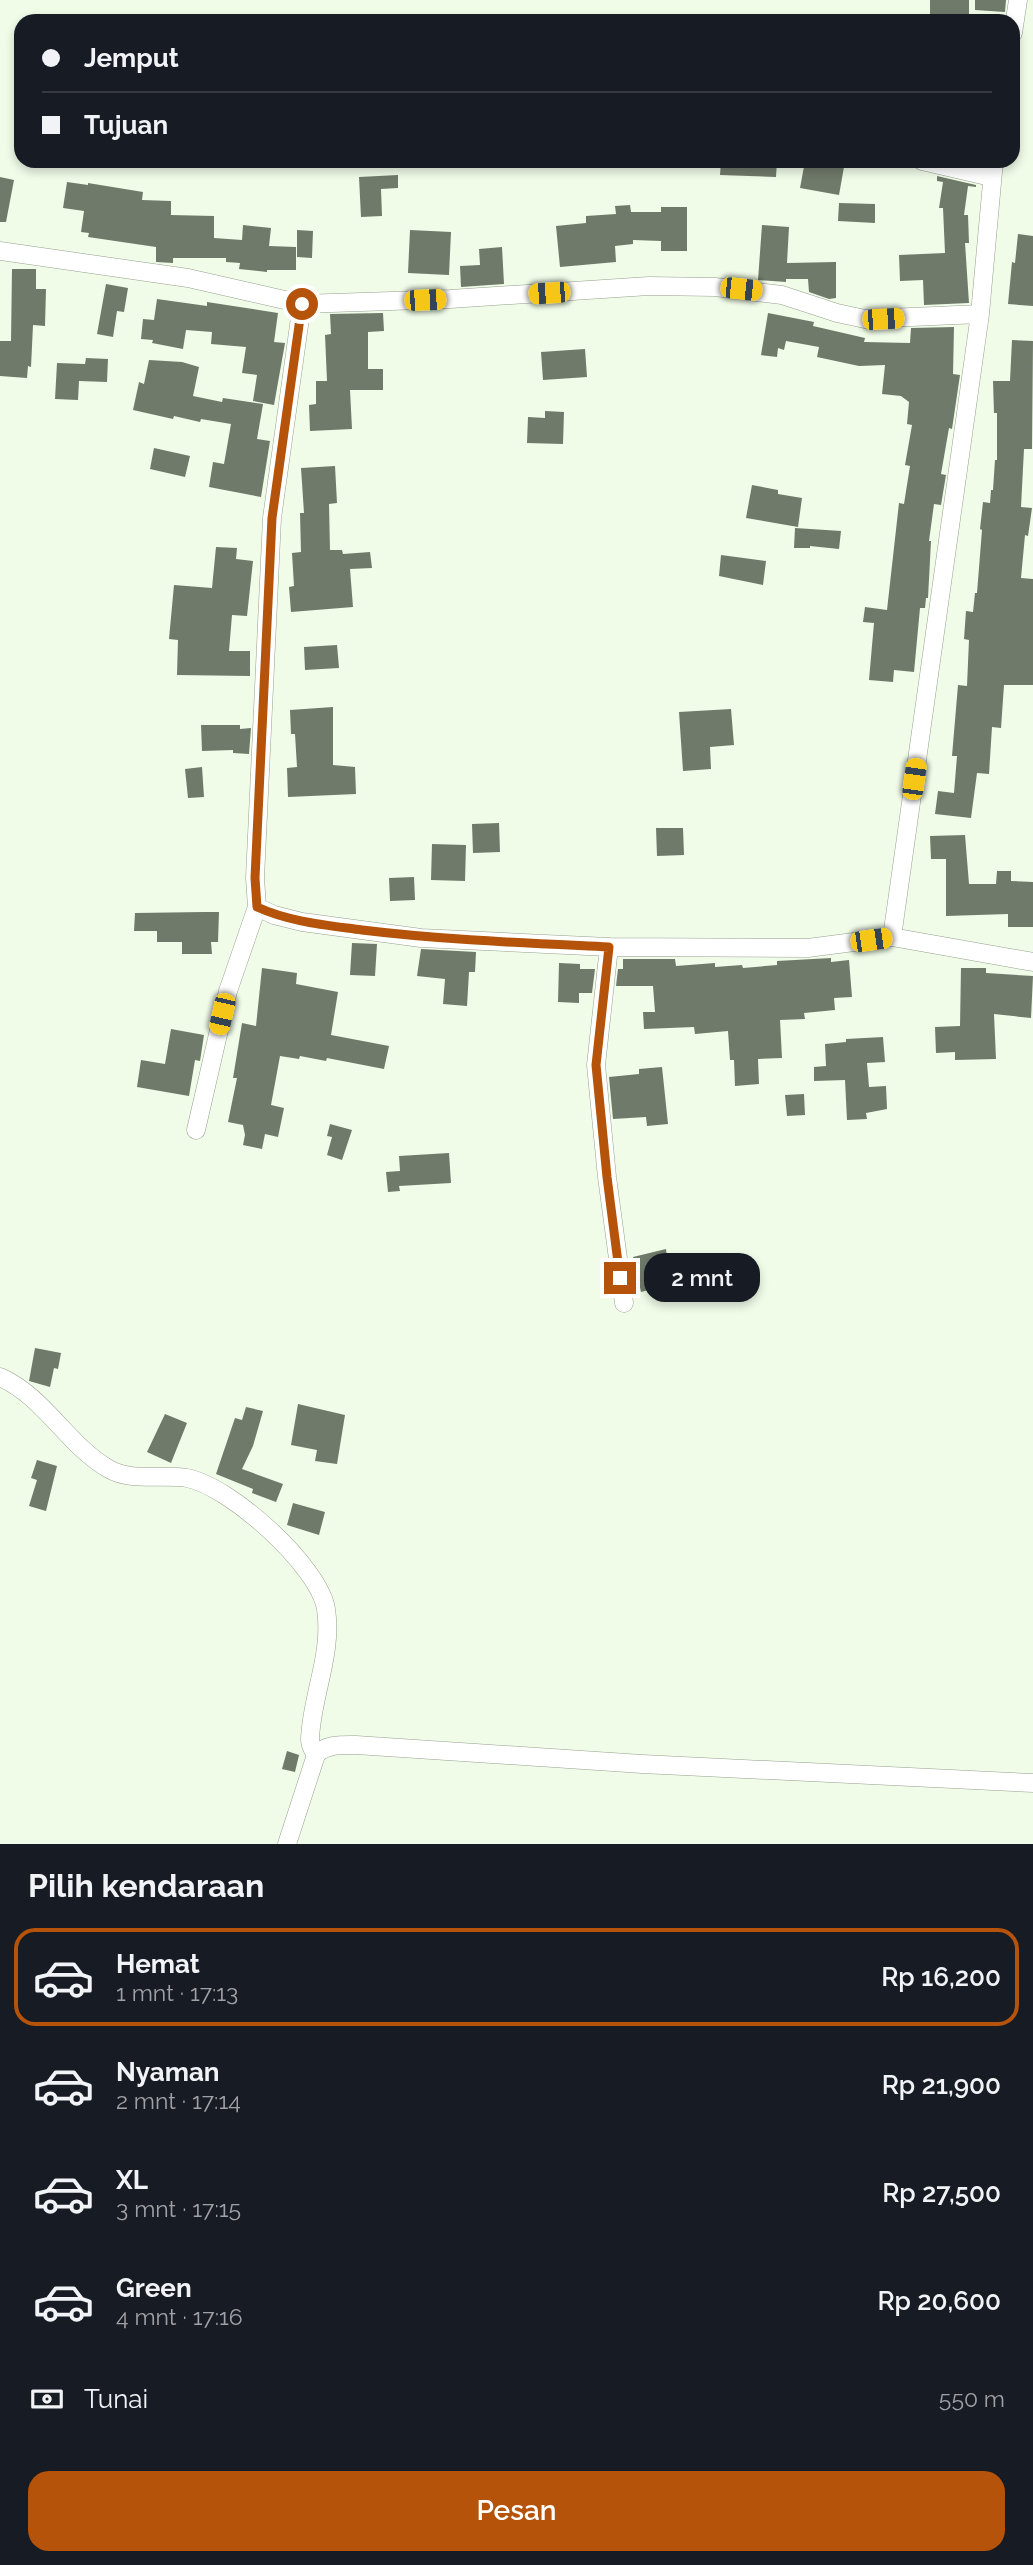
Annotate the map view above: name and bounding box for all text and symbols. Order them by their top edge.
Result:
text: Jemput [84,43,179,73]
text: Tujuan [84,110,168,140]
car [720,276,763,302]
car [528,281,571,305]
route start [286,288,318,320]
car [404,289,447,311]
car [862,307,905,331]
car [901,757,928,801]
car [849,927,894,953]
car [208,991,237,1037]
callout: 2 mnt [644,1254,760,1302]
route end [604,1262,636,1294]
text: 2 mnt [671,1264,733,1291]
text: Pilih kendaraan [28,1867,264,1904]
icon: car [32,1946,95,2009]
text: Hemat [116,1949,200,1979]
text: Rp 16,200 [881,1962,1001,1992]
text: 1 mnt · 17:13 [116,1979,238,2006]
icon: car [32,2054,95,2117]
text: Nyaman [116,2057,220,2087]
text: Rp 21,900 [882,2070,1001,2100]
text: 2 mnt · 17:14 [116,2087,241,2114]
icon: car [32,2162,95,2225]
text: XL [116,2165,148,2195]
text: Rp 27,500 [882,2178,1001,2208]
text: 3 mnt · 17:15 [116,2195,241,2222]
icon: car [32,2270,95,2333]
text: Green [116,2273,192,2303]
text: Rp 20,600 [877,2286,1001,2316]
text: 4 mnt · 17:16 [116,2303,243,2330]
icon: cash [28,2380,66,2418]
text: Tunai [84,2384,148,2414]
text: 550 m [939,2385,1005,2412]
button: Pesan [28,2471,1005,2551]

